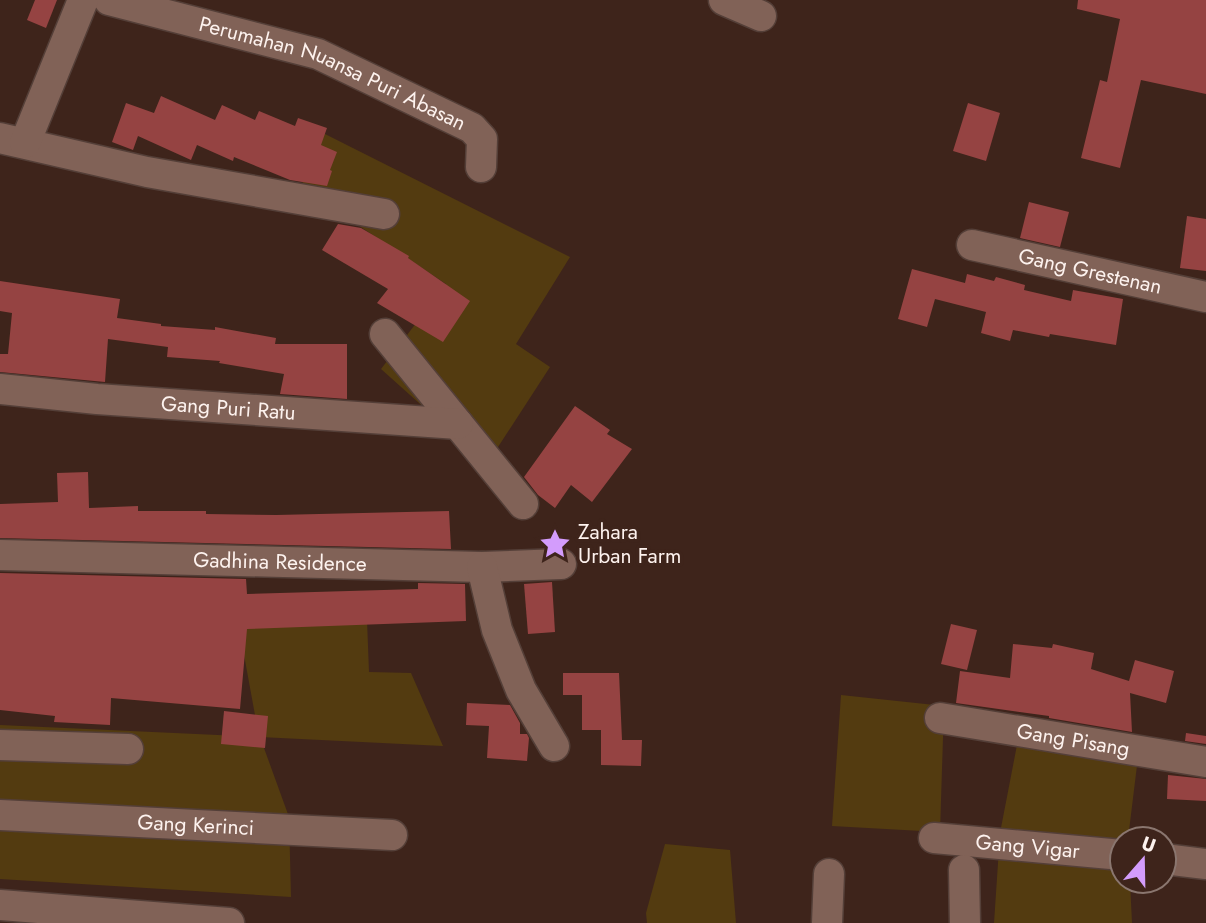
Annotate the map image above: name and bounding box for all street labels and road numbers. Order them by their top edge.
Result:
street label: Perumahan Nuansa Puri Abasan [196,9,471,138]
street label: Gang Grestenan [1015,241,1165,302]
street label: Gang Puri Ratu [160,388,296,428]
street label: Gadhina Residence [193,545,367,579]
street label: Gang Pisang [1014,716,1132,764]
street label: Gang Kerinci [137,807,255,843]
street label: Gang Vigar [974,827,1082,866]

